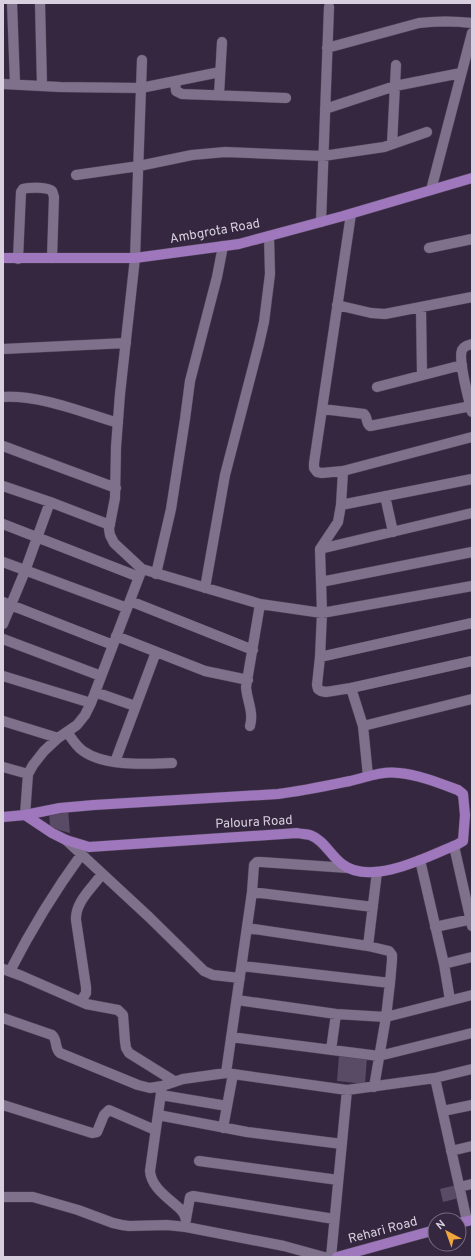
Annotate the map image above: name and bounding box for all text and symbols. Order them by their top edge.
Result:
street label: Ambgrota Road [169,216,261,248]
street label: Paloura Road [215,813,293,833]
north arrow [427,1212,467,1252]
street label: Rehari Road [347,1214,419,1248]
text: N [434,1217,449,1233]

